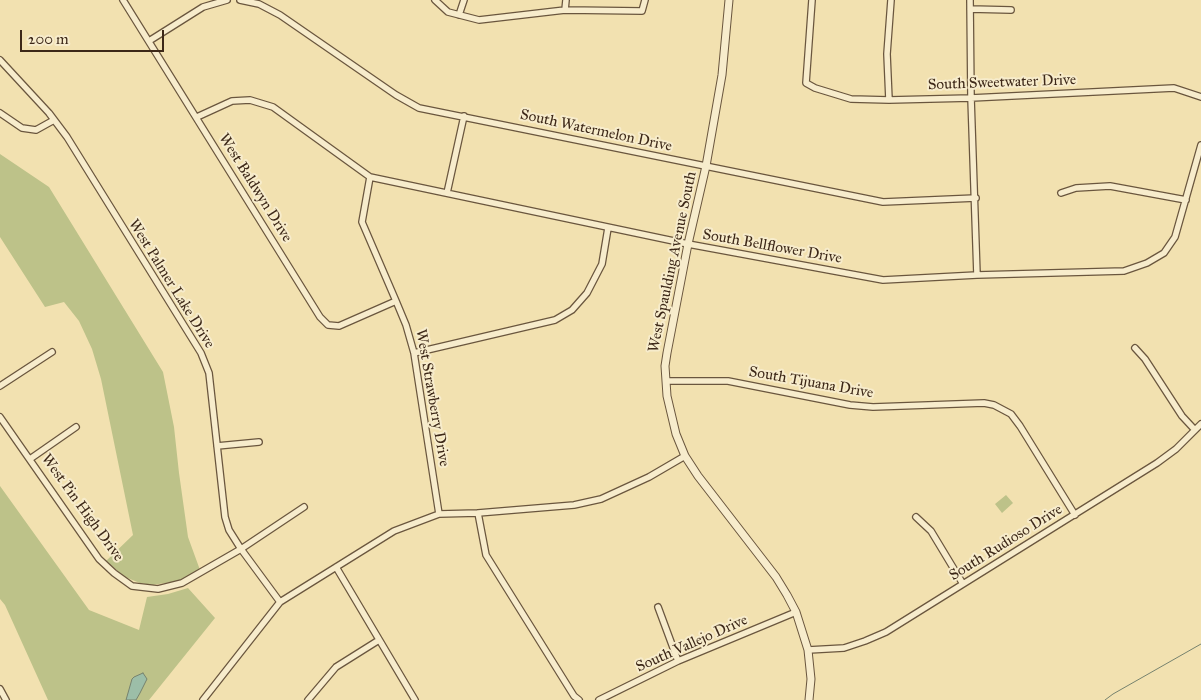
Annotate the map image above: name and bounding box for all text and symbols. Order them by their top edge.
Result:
scale bar [22,20,166,52]
text: 200 m [28,30,69,48]
street label: South Sweetwater Drive [928,71,1076,95]
street label: South Watermelon Drive [518,106,674,156]
street label: West Baldwyn Drive [214,130,296,246]
street label: West Spaulding Avenue South [645,170,701,354]
street label: West Palmer Lake Drive [124,216,218,352]
street label: South Bellflower Drive [701,226,843,268]
street label: West Strawberry Drive [411,328,453,468]
street label: South Tijuana Drive [747,363,875,403]
street label: West Pin High Drive [37,451,127,565]
street label: South Rudioso Drive [946,501,1066,585]
street label: South Vallejo Drive [633,611,751,677]

